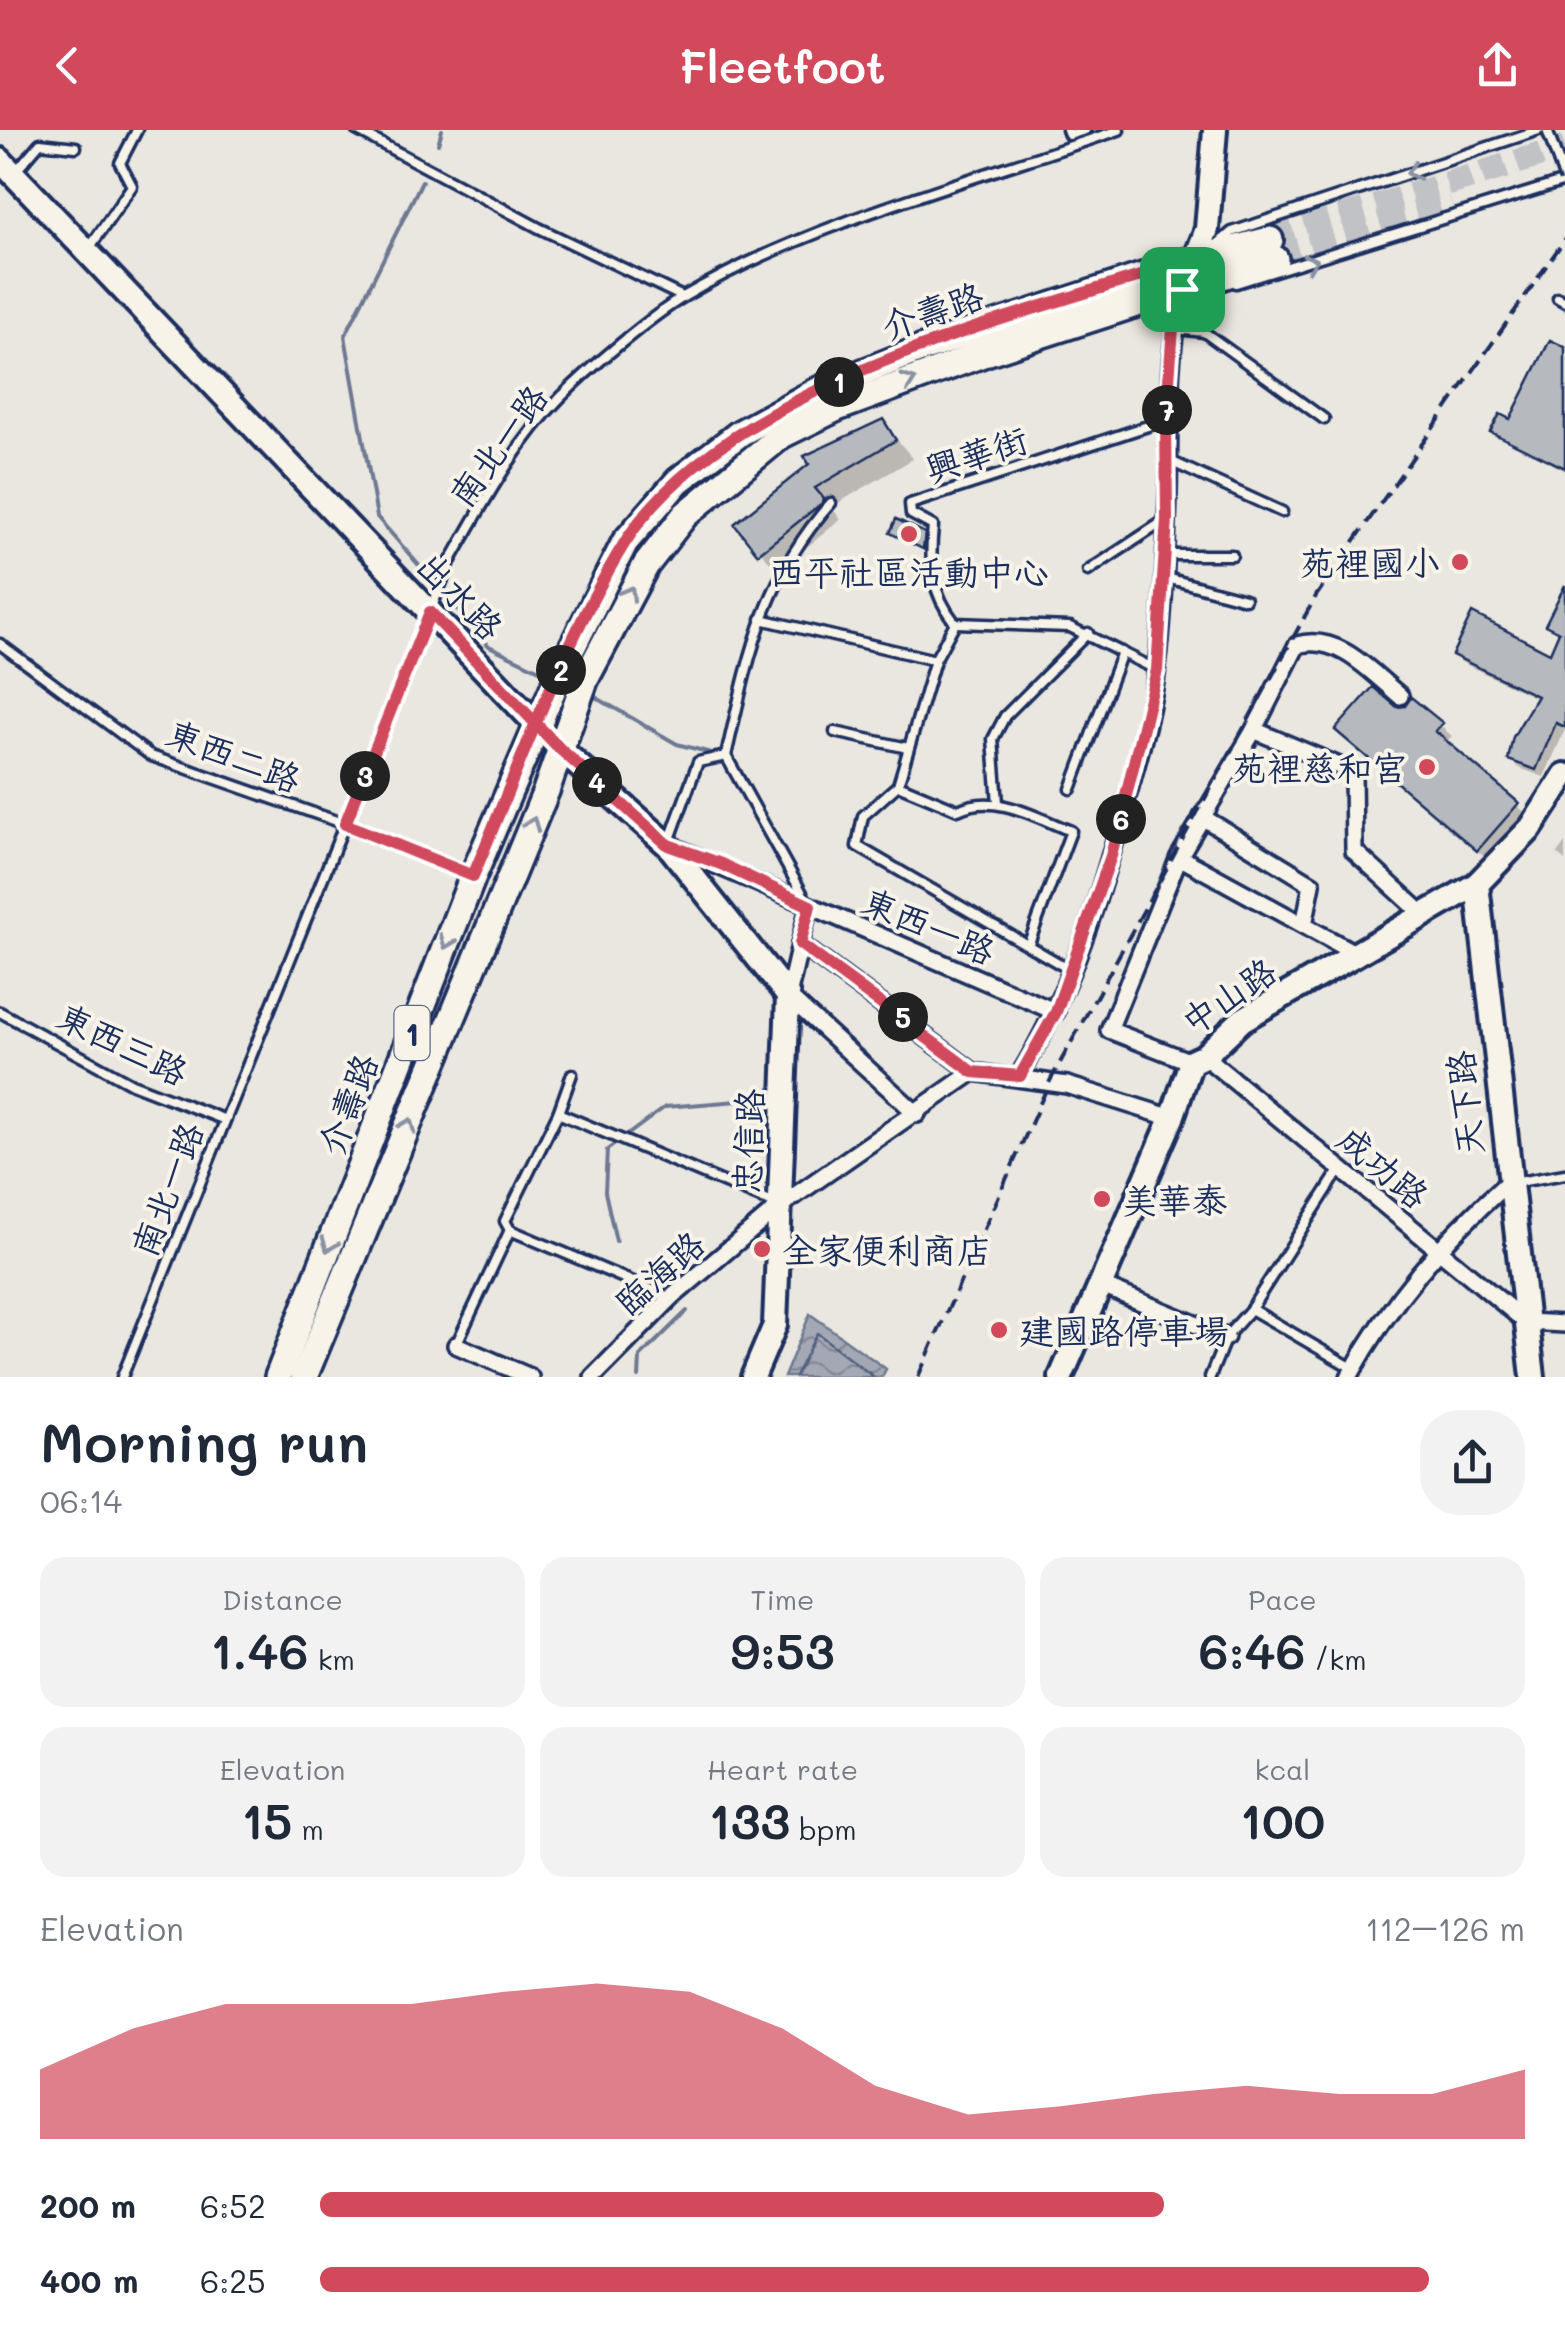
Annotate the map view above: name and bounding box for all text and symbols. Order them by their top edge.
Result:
text: Fleetfoot [679,36,886,94]
icon: back [40,38,95,93]
icon: share [1470,38,1525,93]
one-way arrow [1406,160,1423,180]
pin [1140,247,1225,332]
one-way arrow [1301,253,1318,274]
icon: arrive [1155,262,1210,317]
street label: 介壽路 [875,271,989,349]
pin: 1 [814,357,864,407]
text: 1 [833,364,845,400]
one-way arrow [899,373,916,393]
street label: 南北一路 [437,375,557,515]
pin: 7 [1142,385,1192,435]
text: 7 [1159,392,1175,428]
street label: 興華街 [919,415,1033,491]
marker: 西平社區活動中心 [898,523,920,545]
place label: 苑裡國小 [1300,539,1440,585]
street label: 出水路 [408,541,514,649]
place label: 西平社區活動中心 [769,548,1049,594]
marker: 苑裡國小 [1449,551,1471,573]
one-way arrow [617,586,637,604]
pin: 2 [536,645,586,695]
text: 2 [553,652,569,688]
street label: 東西二路 [160,708,308,802]
place label: 苑裡慈和宮 [1232,744,1407,790]
pin: 3 [340,751,390,801]
marker: 苑裡慈和宮 [1416,756,1438,778]
pin: 4 [572,757,622,807]
text: 3 [357,758,373,794]
text: 4 [588,764,606,800]
pin: 6 [1096,794,1146,844]
text: 6 [1113,801,1129,837]
one-way arrow [520,817,540,834]
street label: 東西一路 [856,876,1002,974]
one-way arrow [438,933,458,950]
street label: 中山路 [1172,947,1284,1043]
street label: 東西三路 [50,992,196,1094]
pin: 5 [878,992,928,1042]
text: 5 [895,999,911,1035]
road number: 1 [394,1006,430,1060]
street label: 介壽路 [307,1047,387,1161]
street label: 天下路 [1436,1048,1492,1158]
street label: 忠信路 [722,1088,772,1194]
street label: 南北一路 [119,1115,213,1263]
street label: 成功路 [1329,1115,1439,1217]
one-way arrow [397,1117,417,1135]
place label: 美華泰 [1122,1176,1227,1222]
marker: 美華泰 [1091,1188,1113,1210]
street label: 臨海路 [605,1220,713,1324]
place label: 全家便利商店 [782,1226,992,1272]
one-way arrow [321,1236,341,1253]
marker: 全家便利商店 [751,1238,773,1260]
place label: 建國路停車場 [1019,1307,1229,1353]
marker: 建國路停車場 [988,1319,1010,1341]
text: Morning run [40,1405,368,1477]
button: share [1420,1410,1525,1515]
text: 06:14 [40,1479,122,1521]
text: Distance [222,1581,343,1617]
text: Time [751,1581,814,1617]
text: Pace [1248,1581,1317,1617]
text: 1.46 [210,1617,309,1683]
text: 9:53 [730,1617,835,1683]
text: 6:46 [1198,1617,1306,1683]
text: km [309,1641,355,1677]
text: /km [1306,1641,1367,1677]
text: Elevation [220,1751,345,1787]
text: Heart rate [707,1751,858,1787]
text: kcal [1255,1751,1310,1787]
text: 15 [241,1787,293,1853]
text: 133 [708,1787,790,1853]
text: 100 [1240,1787,1325,1853]
text: m [293,1811,324,1847]
text: bpm [790,1811,857,1847]
text: Elevation [40,1907,184,1949]
text: 112–126 m [1365,1907,1525,1949]
text: 200 m [40,2184,136,2226]
text: 6:52 [200,2184,266,2226]
text: 400 m [40,2259,138,2301]
text: 6:25 [200,2259,266,2301]

